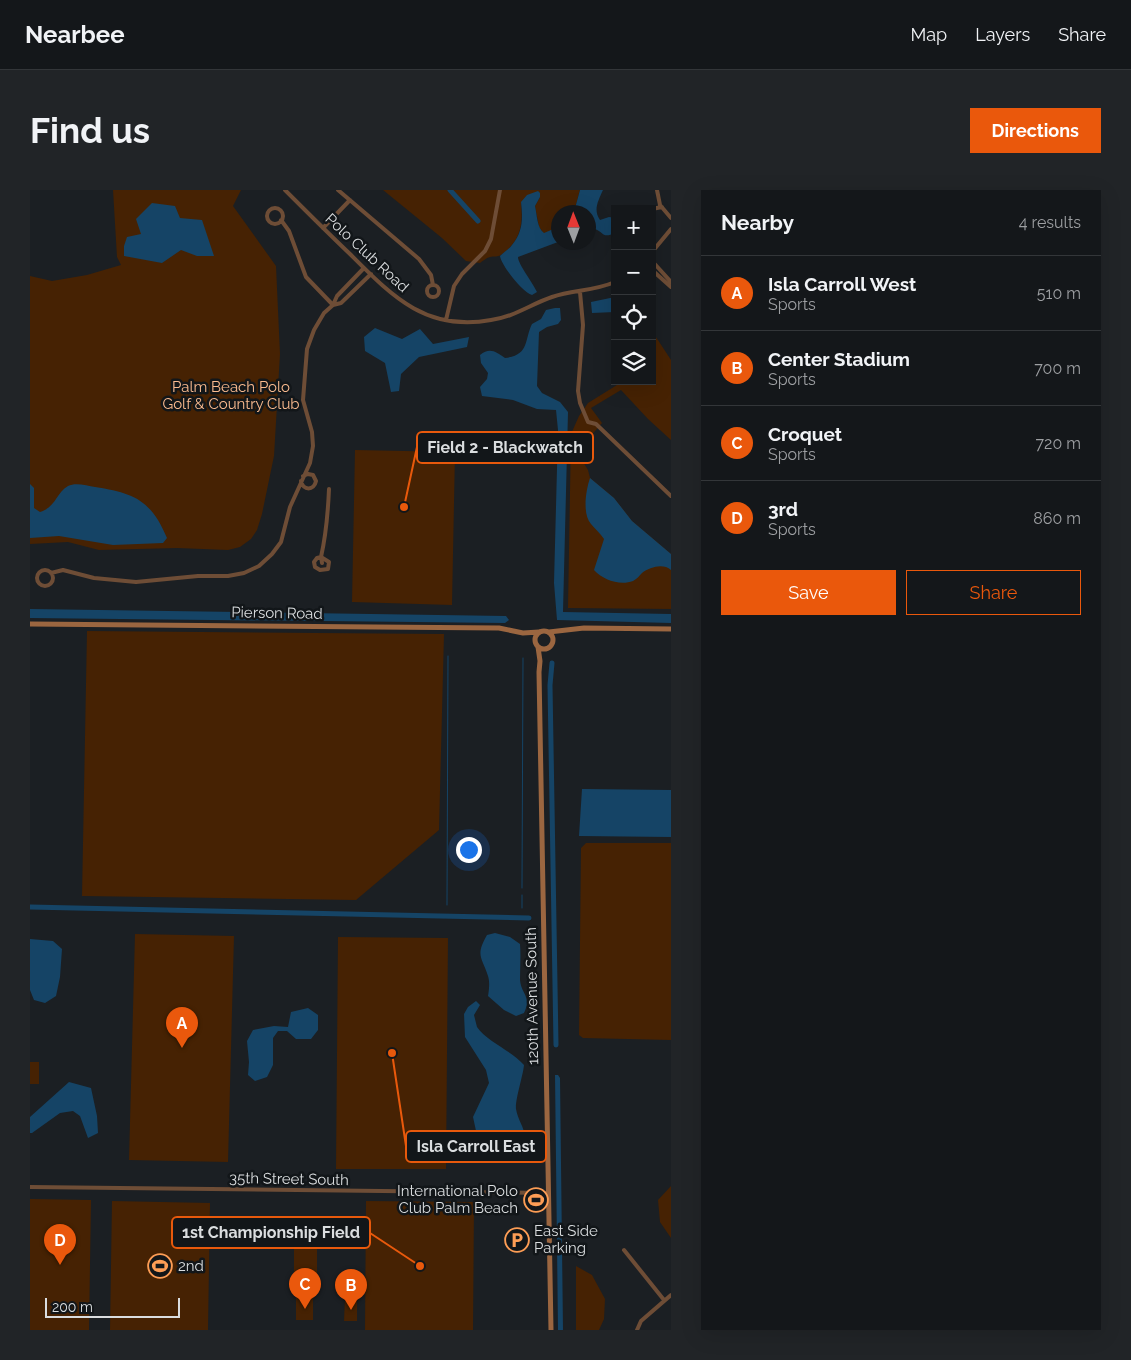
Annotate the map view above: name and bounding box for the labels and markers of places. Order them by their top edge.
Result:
callout: Field 2 - Blackwatch [417,432,593,463]
pin: A [166,1007,198,1048]
callout: Isla Carroll East [406,1131,546,1162]
place label: International Polo Club Palm Beach [397,1182,518,1217]
sports icon: International Polo Club Palm Beach [523,1187,549,1213]
callout: 1st Championship Field [172,1217,370,1248]
place label: East Side Parking [534,1222,598,1257]
pin: D [44,1224,76,1265]
parking icon: East Side Parking [504,1227,530,1253]
sports icon: 2nd [147,1253,173,1279]
place label: 2nd [178,1257,204,1275]
pin: C [289,1268,321,1309]
pin: B [335,1269,367,1310]

